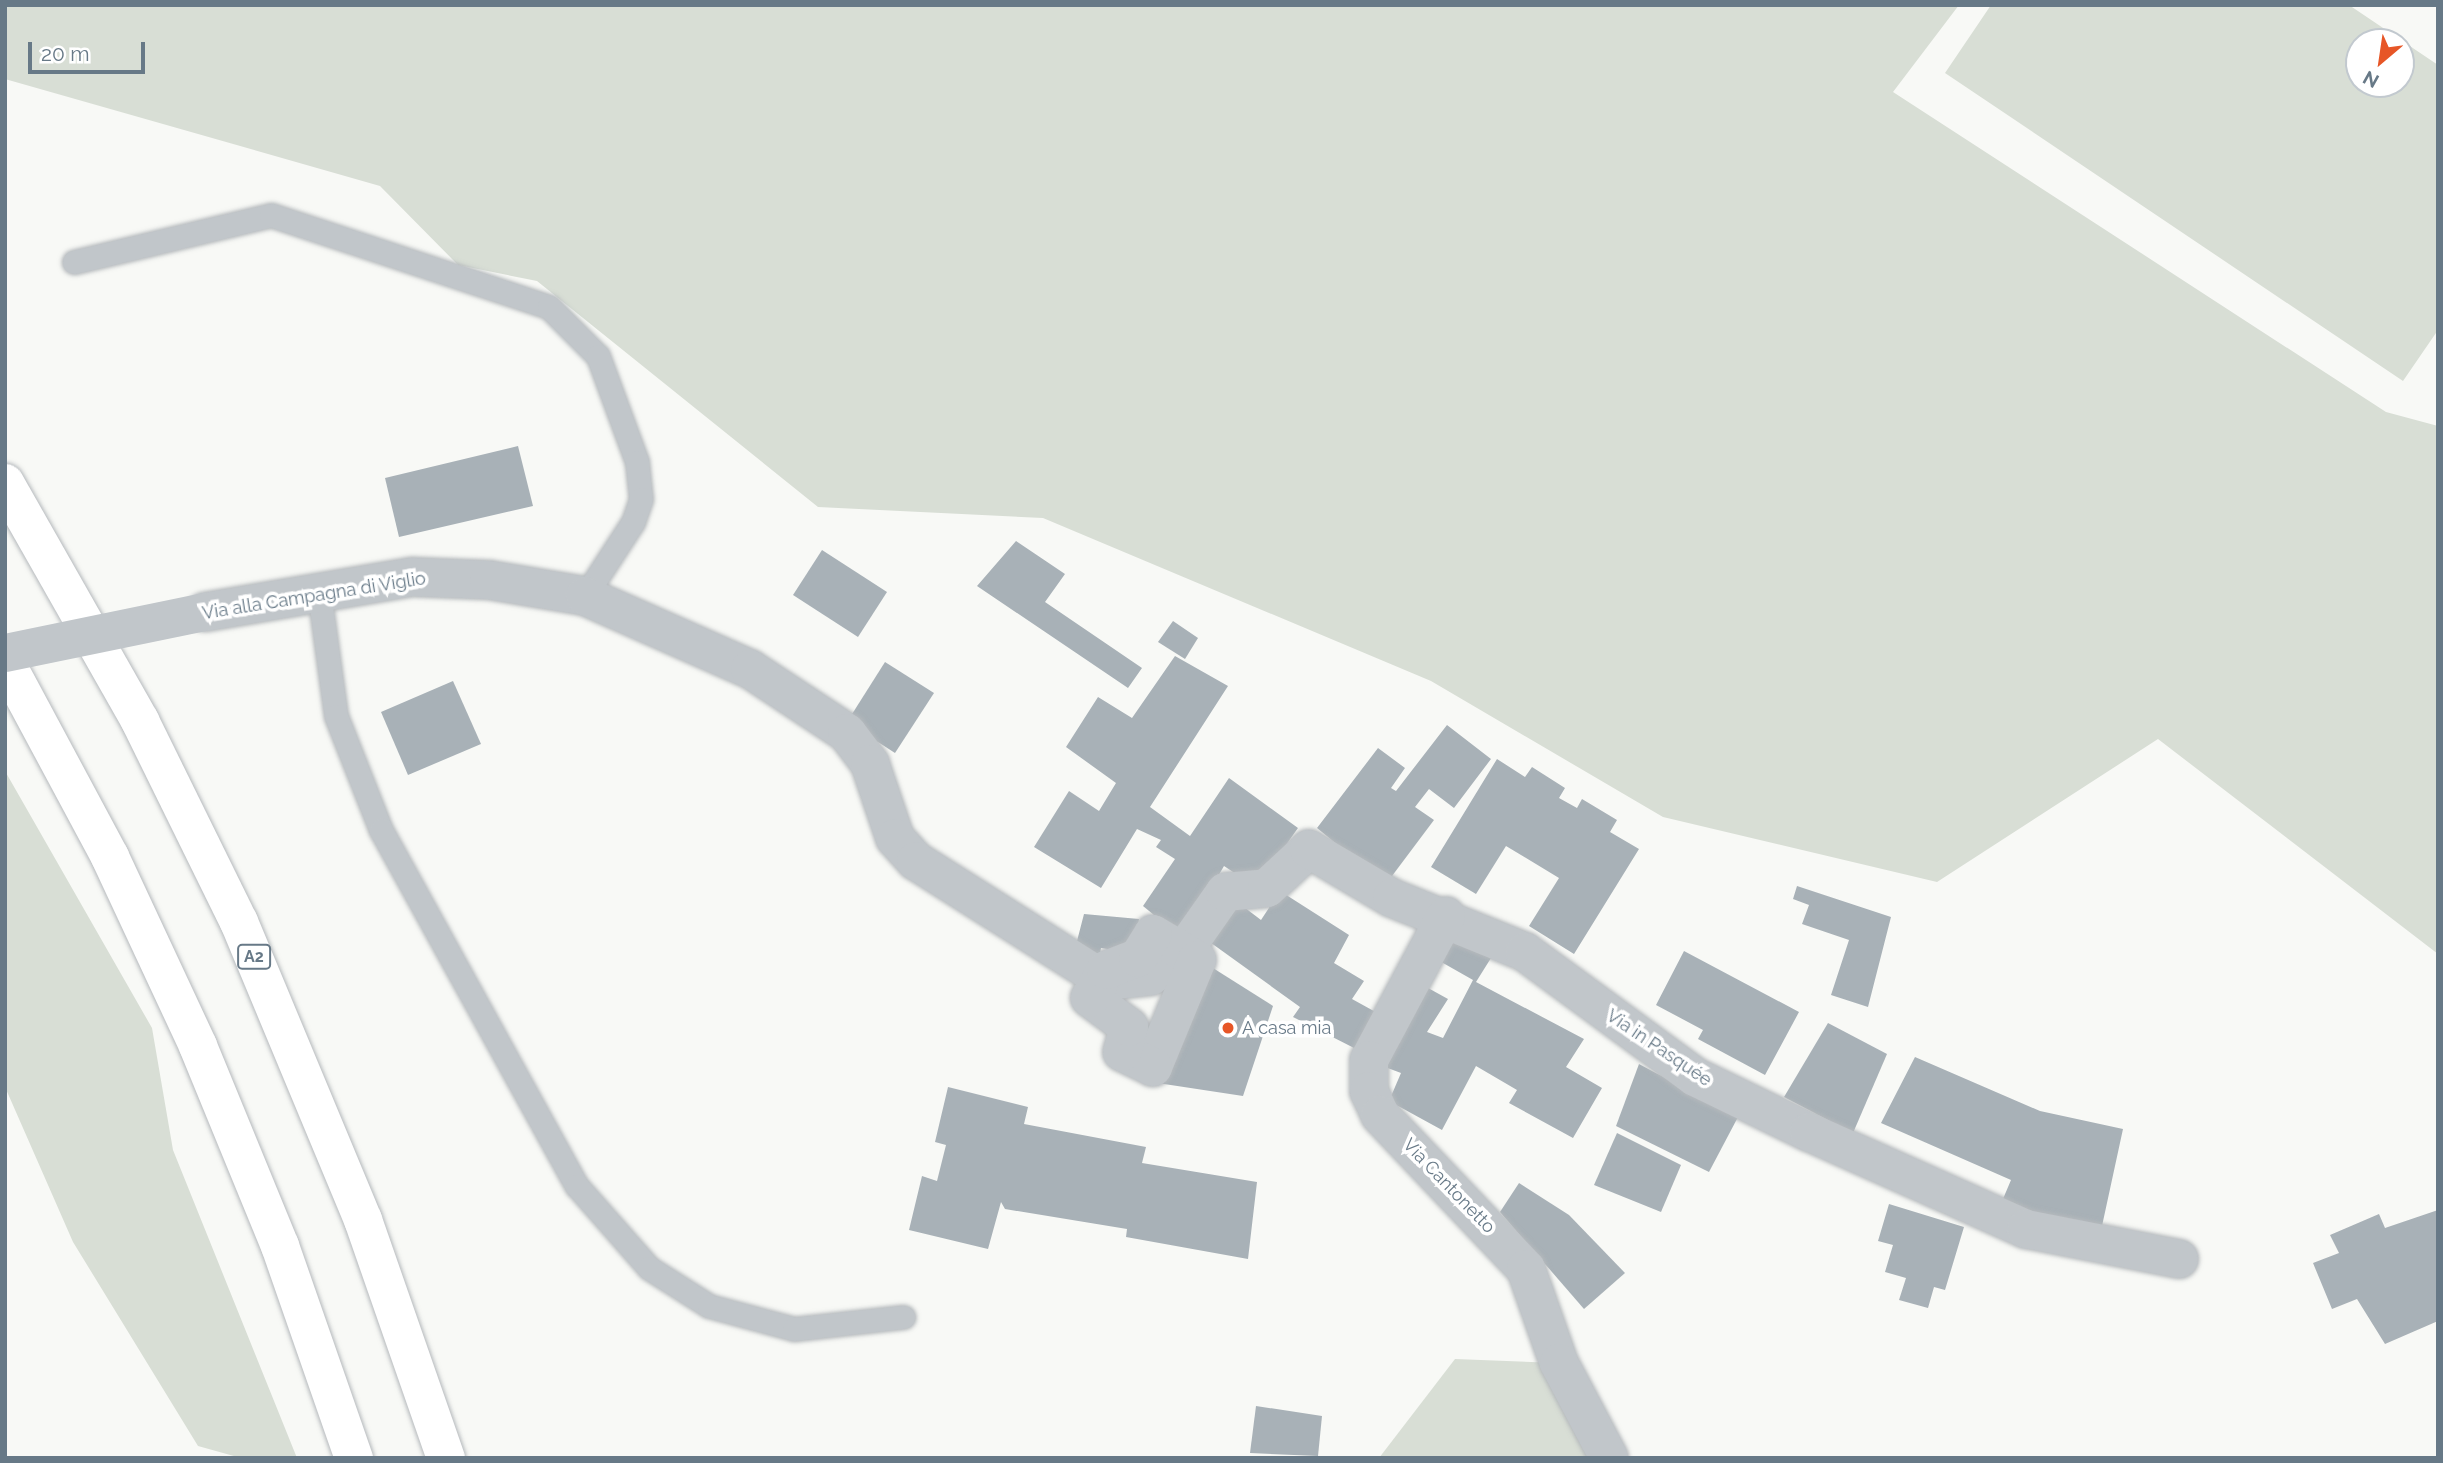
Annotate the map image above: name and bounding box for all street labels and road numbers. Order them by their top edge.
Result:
street label: Via alla Campagna di Viglio [200,568,428,624]
road number: A2 [236,945,272,970]
street label: Via in Pasquée [1602,1005,1716,1091]
street label: Via Cantonetto [1398,1134,1500,1238]

